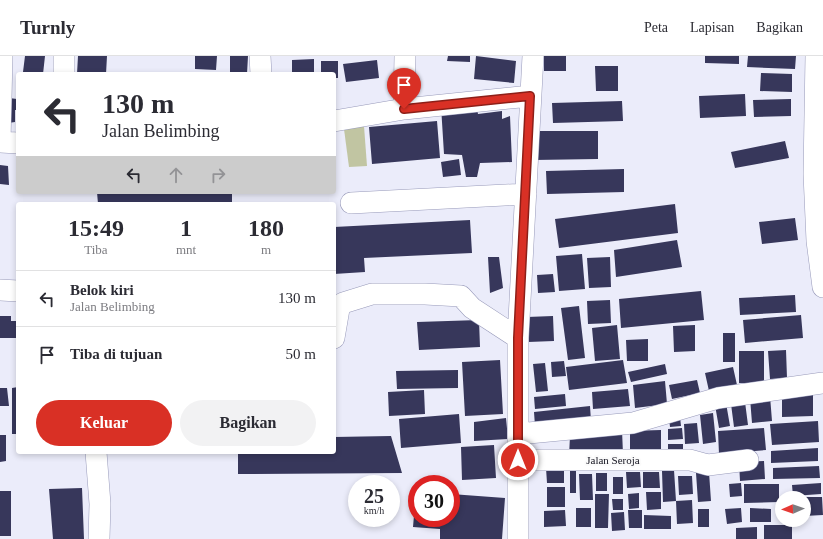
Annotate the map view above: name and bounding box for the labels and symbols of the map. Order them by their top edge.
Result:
pin [387,68,421,109]
position arrow [497,439,539,481]
street label: Jalan Seroja [586,454,640,466]
speed limit sign: 30 [408,475,460,527]
north arrow [775,491,811,527]

